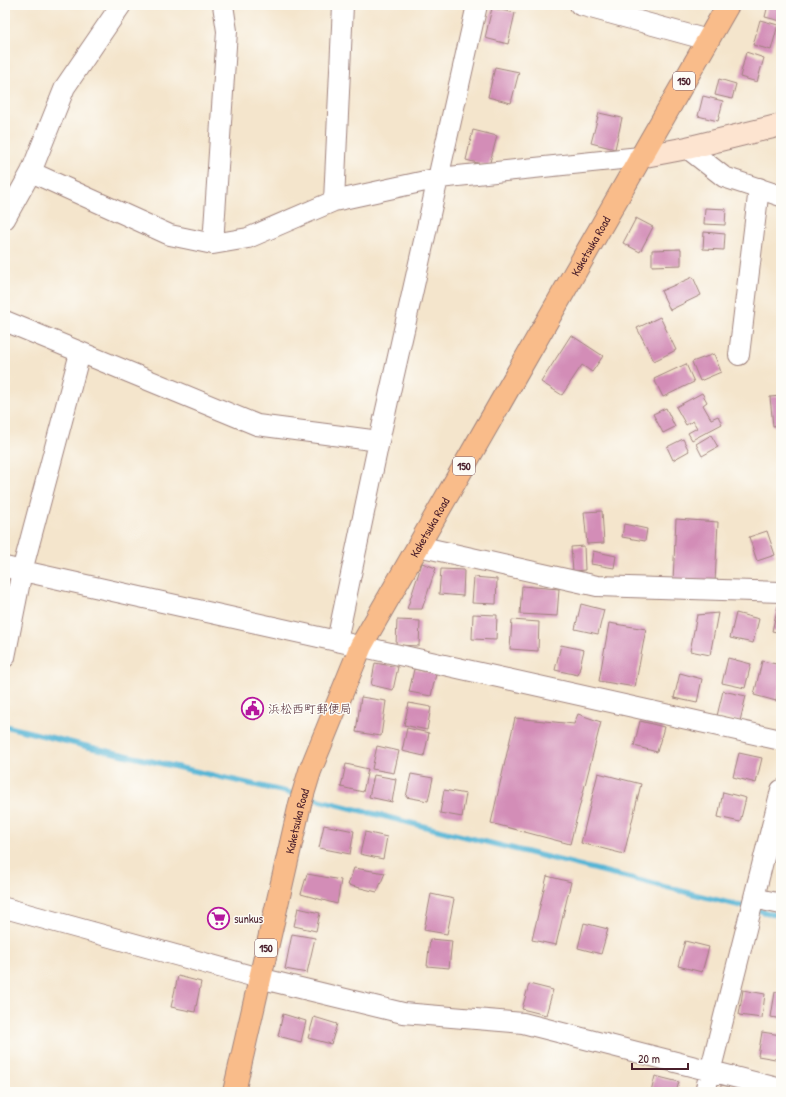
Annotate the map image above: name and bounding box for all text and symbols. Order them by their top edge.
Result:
road number: 150 [673,72,695,90]
street label: Kaketsuka Road [566,213,614,279]
road number: 150 [453,457,475,475]
street label: Kaketsuka Road [405,494,453,560]
public building icon: 浜松西町郵便局 [239,695,265,721]
place label: 浜松西町郵便局 [268,700,352,717]
street label: Kaketsuka Road [280,786,313,855]
supermarket icon: sunkus [205,905,231,931]
place label: sunkus [234,910,264,927]
road number: 150 [255,939,277,957]
scale bar [632,1045,688,1071]
text: 20 m [638,1050,660,1067]

